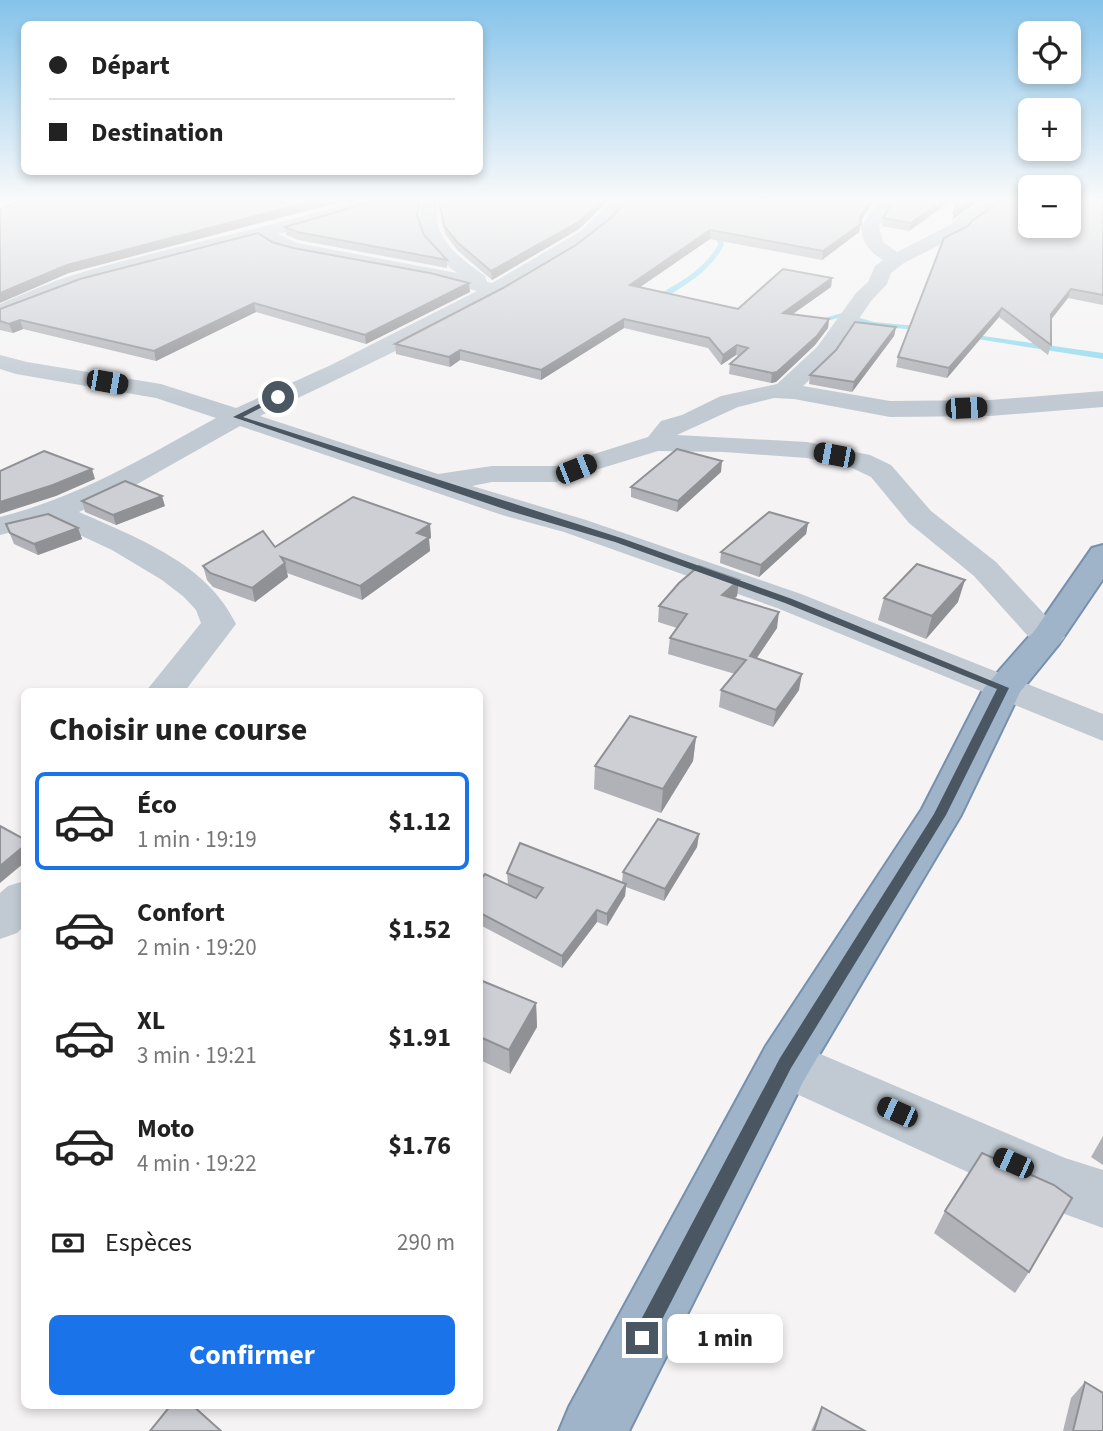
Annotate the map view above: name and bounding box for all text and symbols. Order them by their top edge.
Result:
map controls [1018,21,1081,238]
button: locate [1018,21,1081,84]
text: Départ [91,47,170,84]
button: + [1018,98,1081,161]
text: Destination [91,114,224,151]
button: − [1018,175,1081,238]
car [85,368,130,396]
route start [262,381,294,413]
car [945,397,988,419]
car [812,441,857,469]
car [553,451,600,487]
text: Choisir une course [49,707,307,753]
text: Éco [137,786,177,823]
icon: car [53,790,116,853]
text: $1.12 [388,803,451,840]
text: 1 min · 19:19 [137,823,257,856]
text: Confort [137,894,225,931]
icon: car [53,898,116,961]
text: $1.52 [388,911,451,948]
text: 2 min · 19:20 [137,931,257,964]
text: XL [137,1002,165,1039]
icon: car [53,1006,116,1069]
text: $1.91 [388,1019,451,1056]
text: 3 min · 19:21 [137,1039,257,1072]
car [874,1094,921,1130]
text: Moto [137,1110,194,1147]
icon: car [53,1114,116,1177]
text: $1.76 [388,1127,451,1164]
car [990,1145,1037,1181]
text: 4 min · 19:22 [137,1147,257,1180]
icon: cash [49,1224,87,1262]
text: Espèces [105,1224,192,1261]
text: 290 m [397,1226,455,1259]
callout: 1 min [666,1314,782,1362]
button: Confirmer [49,1315,455,1395]
route end [626,1322,658,1354]
text: 1 min [697,1322,753,1355]

